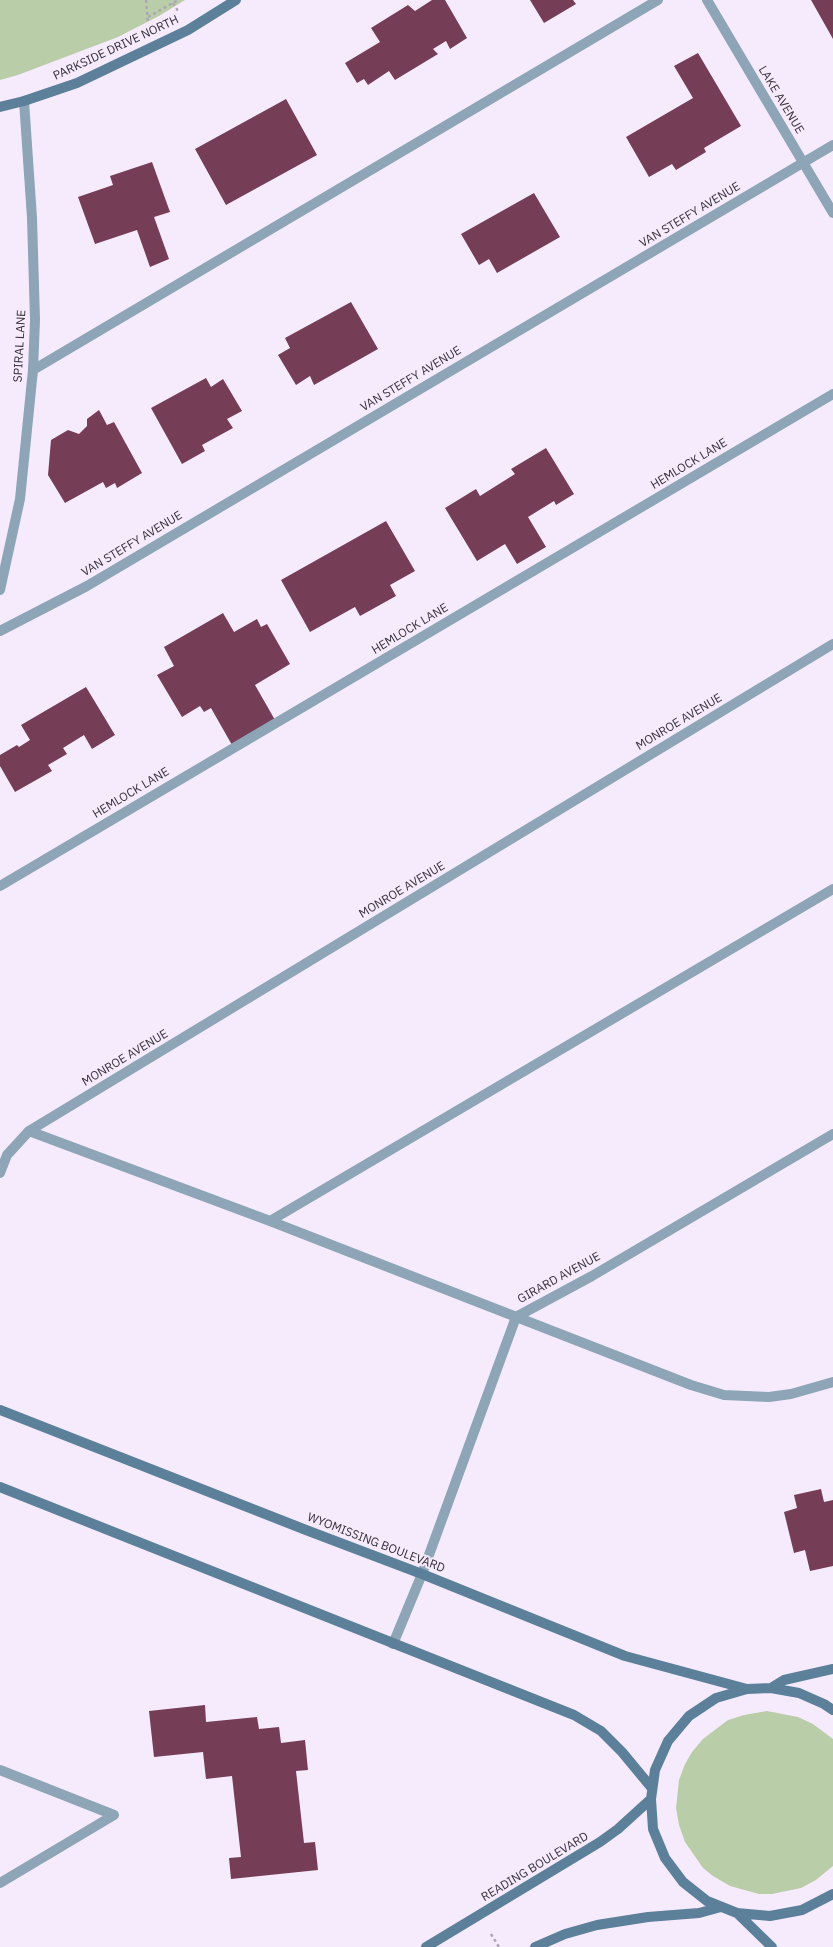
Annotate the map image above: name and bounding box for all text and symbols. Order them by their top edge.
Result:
street label: PARKSIDE DRIVE NORTH [51,13,181,83]
street label: LAKE AVENUE [755,64,807,136]
street label: VAN STEFFY AVENUE [637,179,743,251]
street label: SPIRAL LANE [11,309,29,383]
street label: VAN STEFFY AVENUE [358,343,464,415]
street label: HEMLOCK LANE [648,436,730,492]
street label: VAN STEFFY AVENUE [79,508,185,580]
street label: HEMLOCK LANE [369,601,451,657]
street label: MONROE AVENUE [633,691,725,753]
street label: HEMLOCK LANE [90,765,172,821]
street label: MONROE AVENUE [356,859,448,921]
street label: MONROE AVENUE [79,1027,171,1089]
street label: GIRARD AVENUE [515,1249,603,1307]
street label: WYOMISSING BOULEVARD [305,1510,447,1576]
street label: READING BOULEVARD [479,1829,591,1905]

